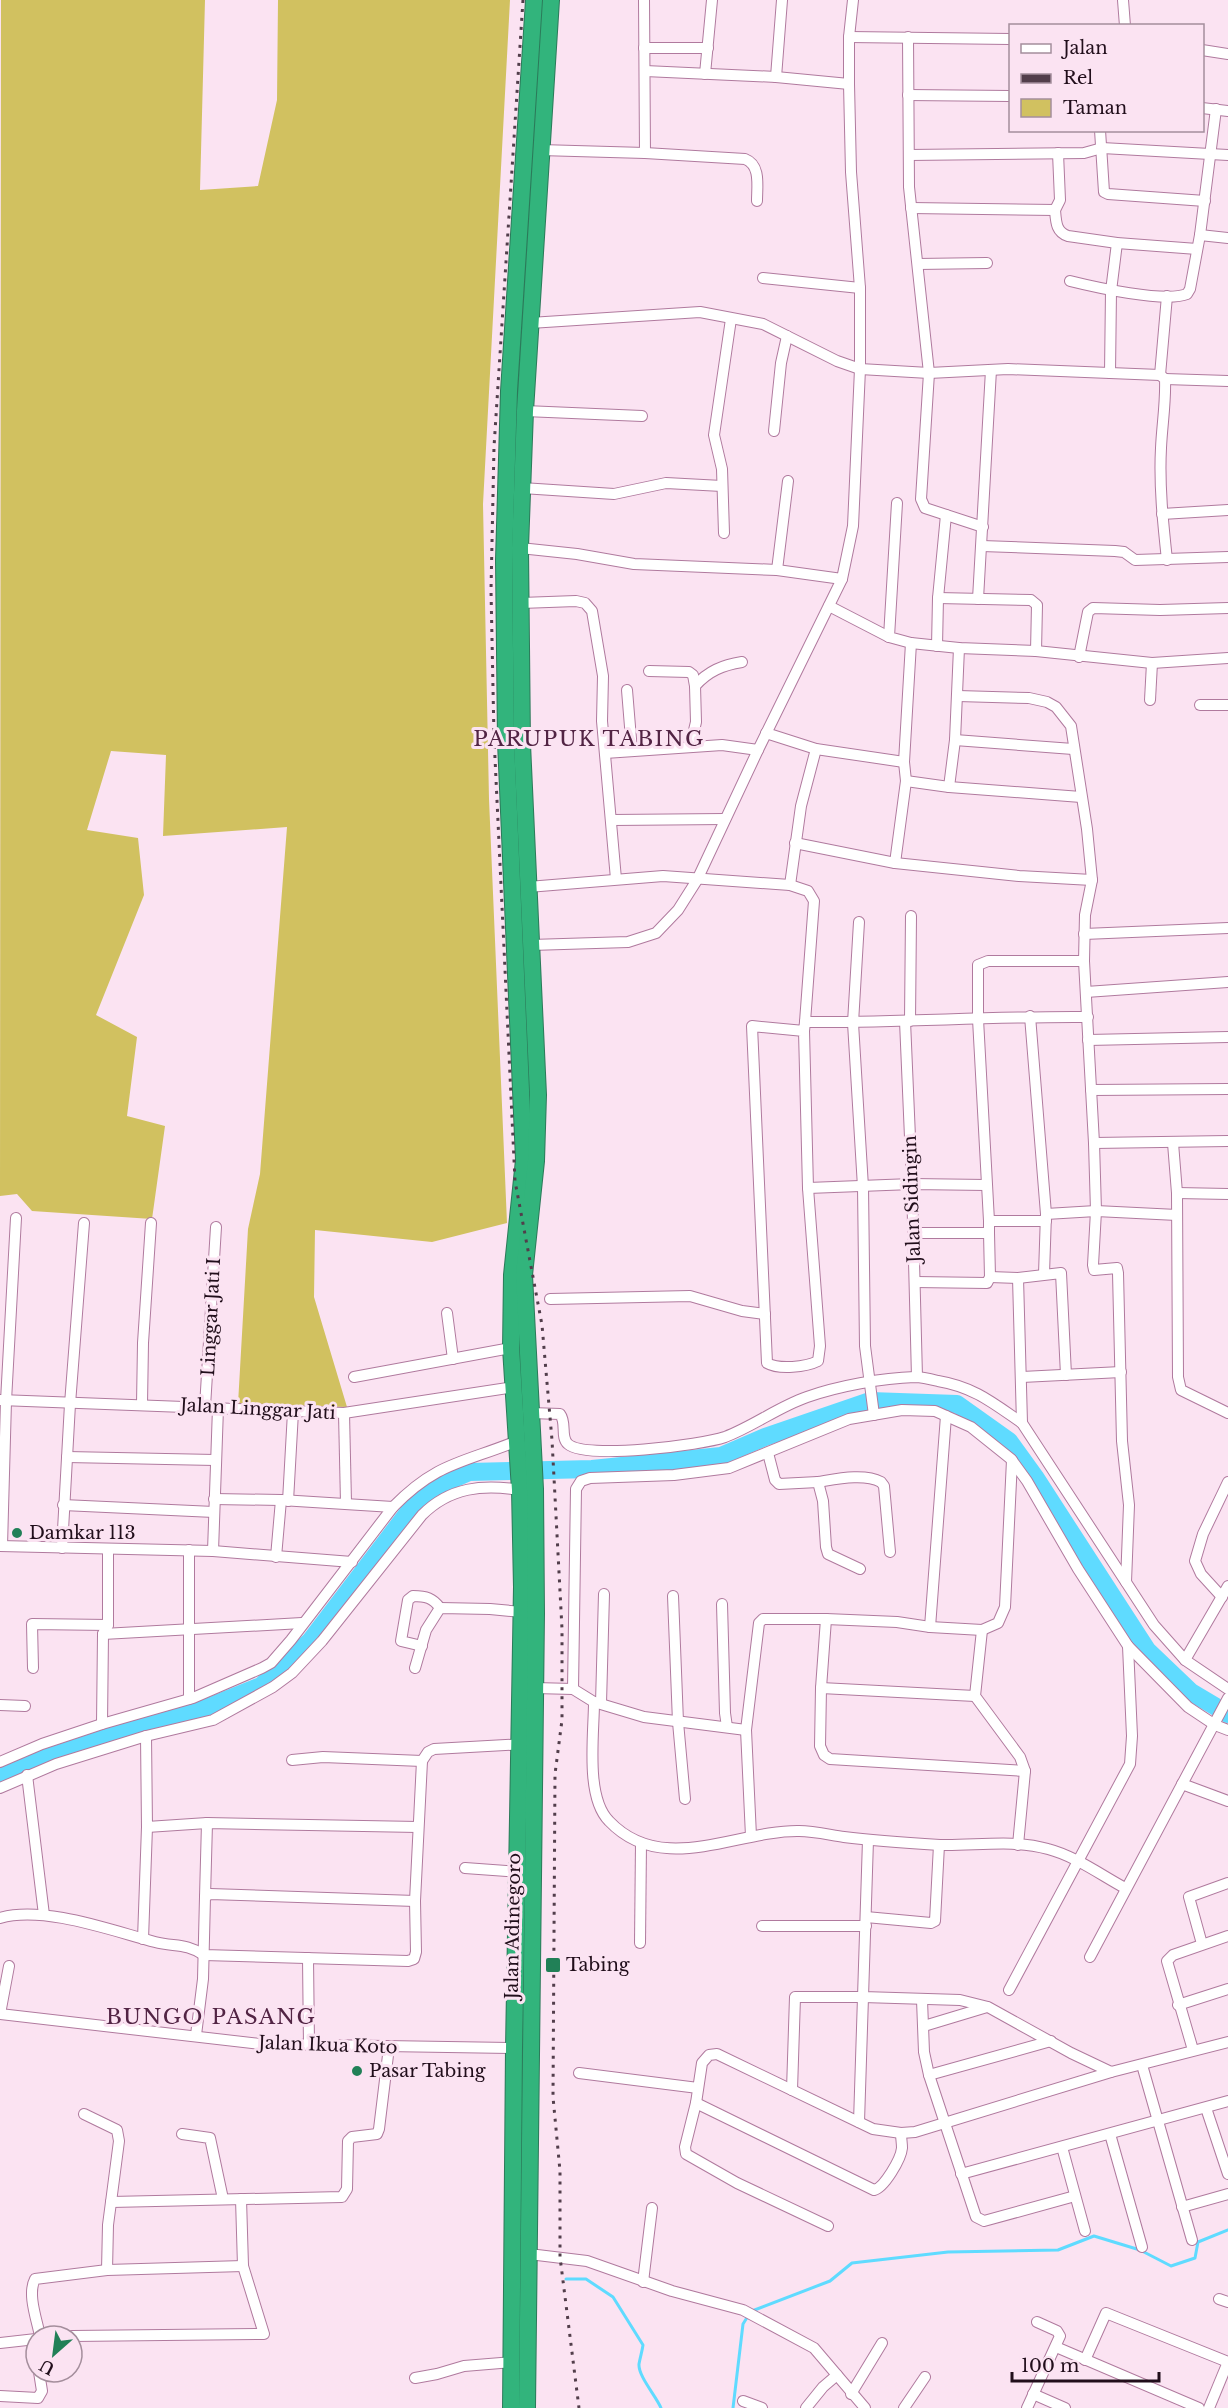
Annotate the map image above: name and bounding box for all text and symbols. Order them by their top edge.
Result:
legend [1009,24,1204,132]
text: Jalan [1061,37,1108,59]
text: Rel [1063,67,1093,89]
text: Taman [1063,97,1127,119]
district label: PARUPUK TABING [473,726,705,752]
street label: Jalan Sidingin [899,1135,925,1265]
street label: Linggar Jati I [197,1257,225,1377]
street label: Jalan Linggar Jati [178,1394,336,1424]
place label: Damkar 113 [29,1522,136,1544]
marker: Damkar 113 [10,1526,24,1540]
street label: Jalan Adinegoro [501,1853,525,2001]
place label: Tabing [566,1954,630,1976]
marker: Tabing [544,1956,562,1974]
district label: BUNGO PASANG [106,2004,316,2030]
street label: Jalan Ikua Koto [256,2032,398,2058]
place label: Pasar Tabing [369,2060,486,2082]
marker: Pasar Tabing [350,2064,364,2078]
north arrow [24,2324,84,2384]
scale bar [1012,2345,1159,2383]
text: U [36,2355,58,2379]
text: 100 m [1021,2355,1079,2377]

